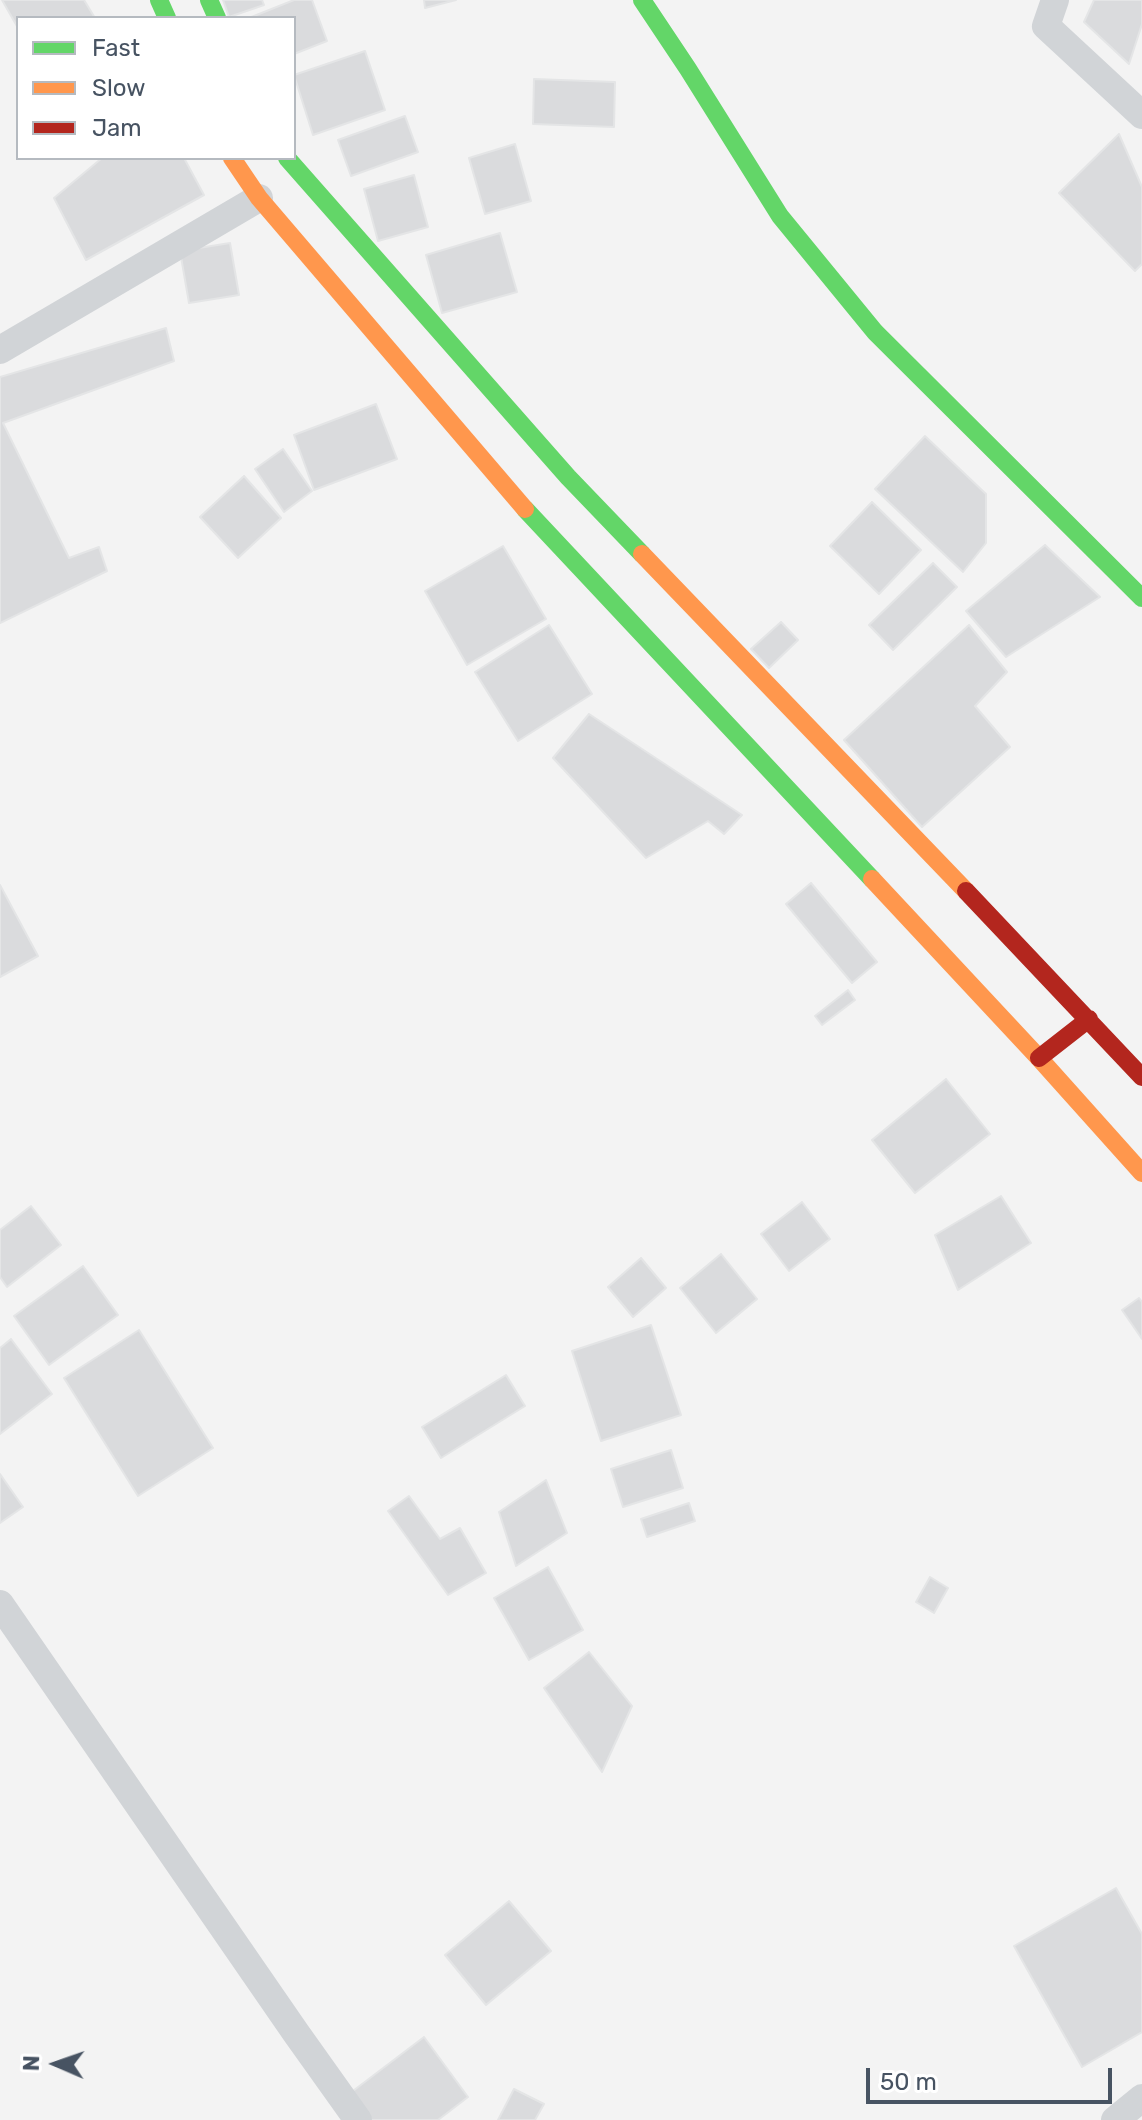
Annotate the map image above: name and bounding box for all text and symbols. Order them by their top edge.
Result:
legend [16,16,296,160]
text: Fast [92,34,140,62]
text: Slow [92,74,145,102]
text: Jam [92,114,142,142]
north arrow [16,2024,96,2104]
scale bar [870,2052,1116,2102]
text: N [18,2055,45,2072]
text: 50 m [880,2068,937,2096]

